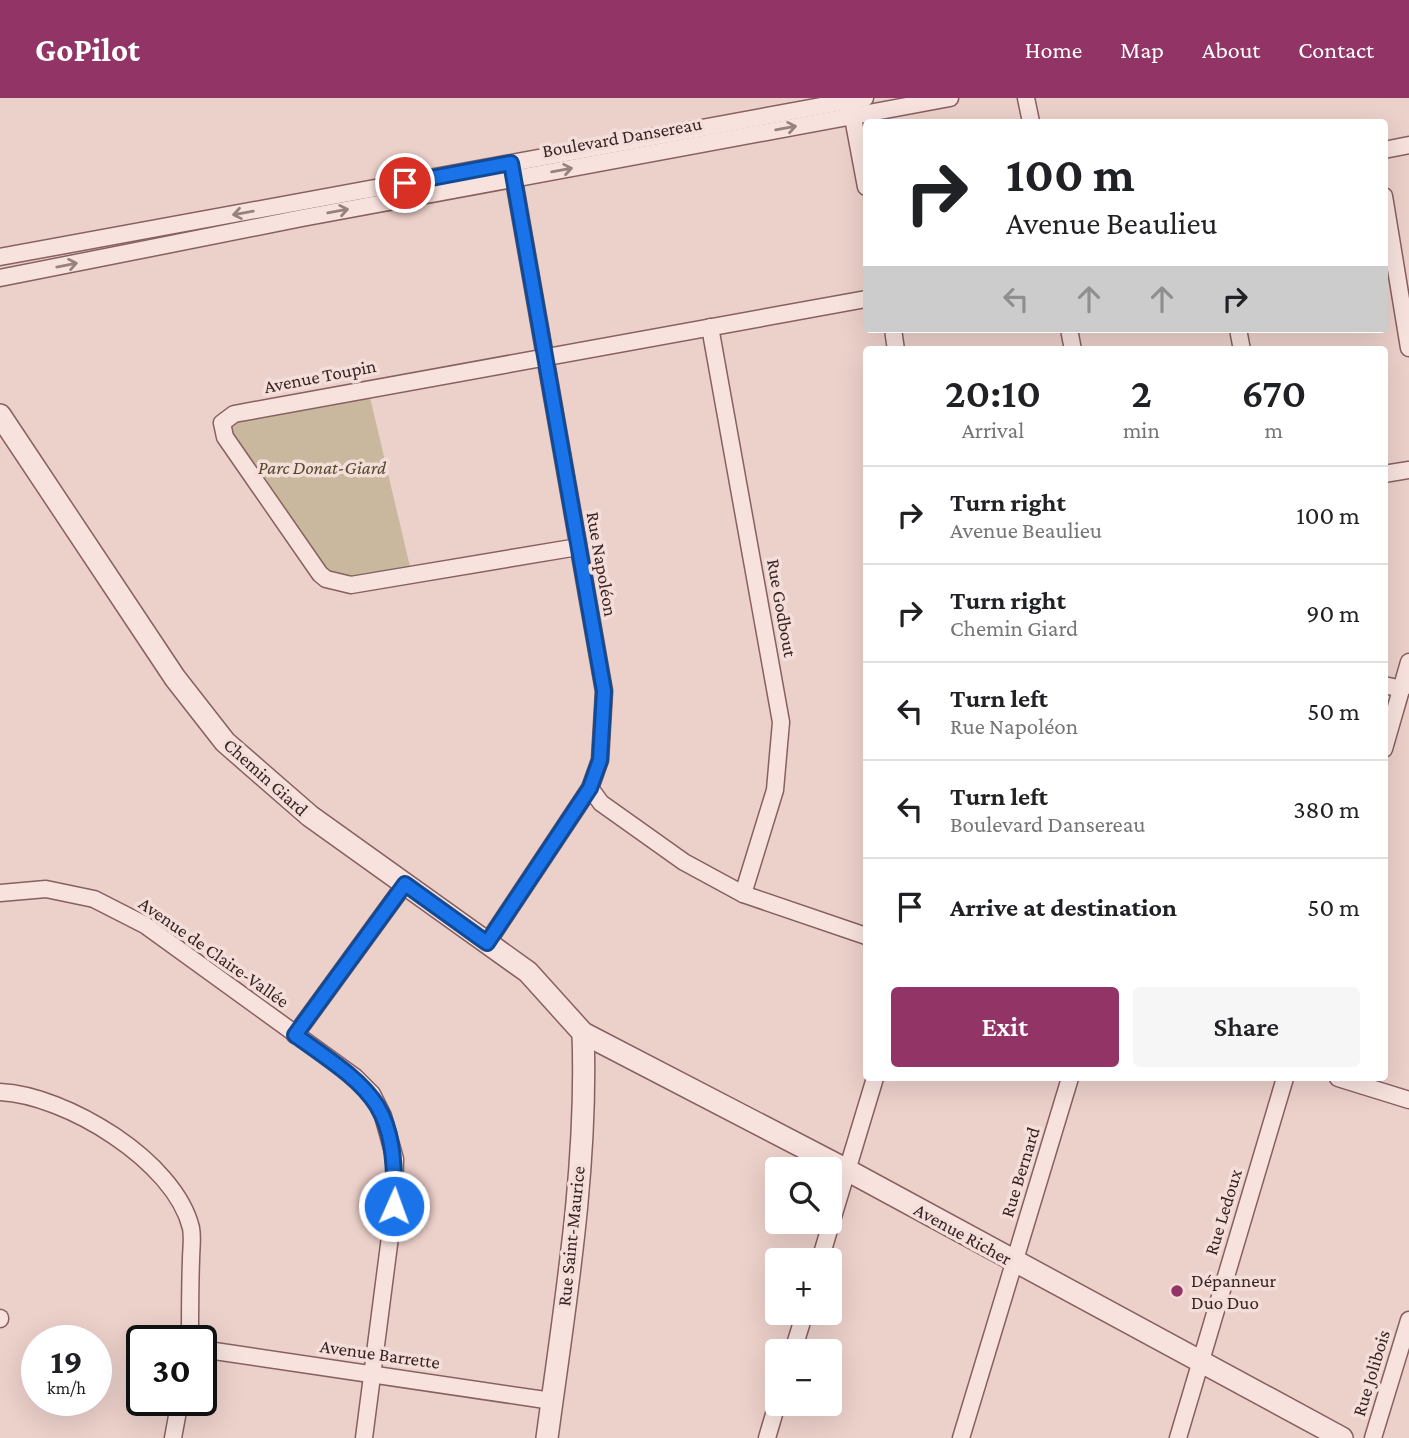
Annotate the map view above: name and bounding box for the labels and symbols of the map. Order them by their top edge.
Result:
street label: Boulevard Dansereau [541,113,703,161]
one-way arrow [774,121,797,134]
pin [375,153,435,213]
one-way arrow [550,162,573,176]
one-way arrow [326,204,349,217]
one-way arrow [232,206,255,220]
one-way arrow [55,257,78,271]
street label: Avenue Toupin [262,355,378,397]
park label: Parc Donat-Giard [258,457,387,478]
street label: Rue Napoléon [582,510,622,618]
street label: Rue Godbout [763,557,801,659]
street label: Chemin Giard [220,734,312,820]
street label: Avenue de Claire-Vallée [135,892,293,1012]
street label: Rue Bernard [996,1124,1044,1220]
street label: Rue Saint-Maurice [553,1165,589,1307]
street label: Rue Ledoux [1200,1167,1246,1257]
position arrow [357,1169,431,1243]
street label: Avenue Richer [911,1199,1016,1270]
place label: Dépanneur Duo Duo [1191,1270,1277,1313]
marker: Dépanneur Duo Duo [1169,1283,1185,1299]
speed limit sign: 30 [126,1325,217,1416]
street label: Rue Jolibois [1348,1327,1394,1419]
street label: Avenue Barrette [319,1335,441,1373]

